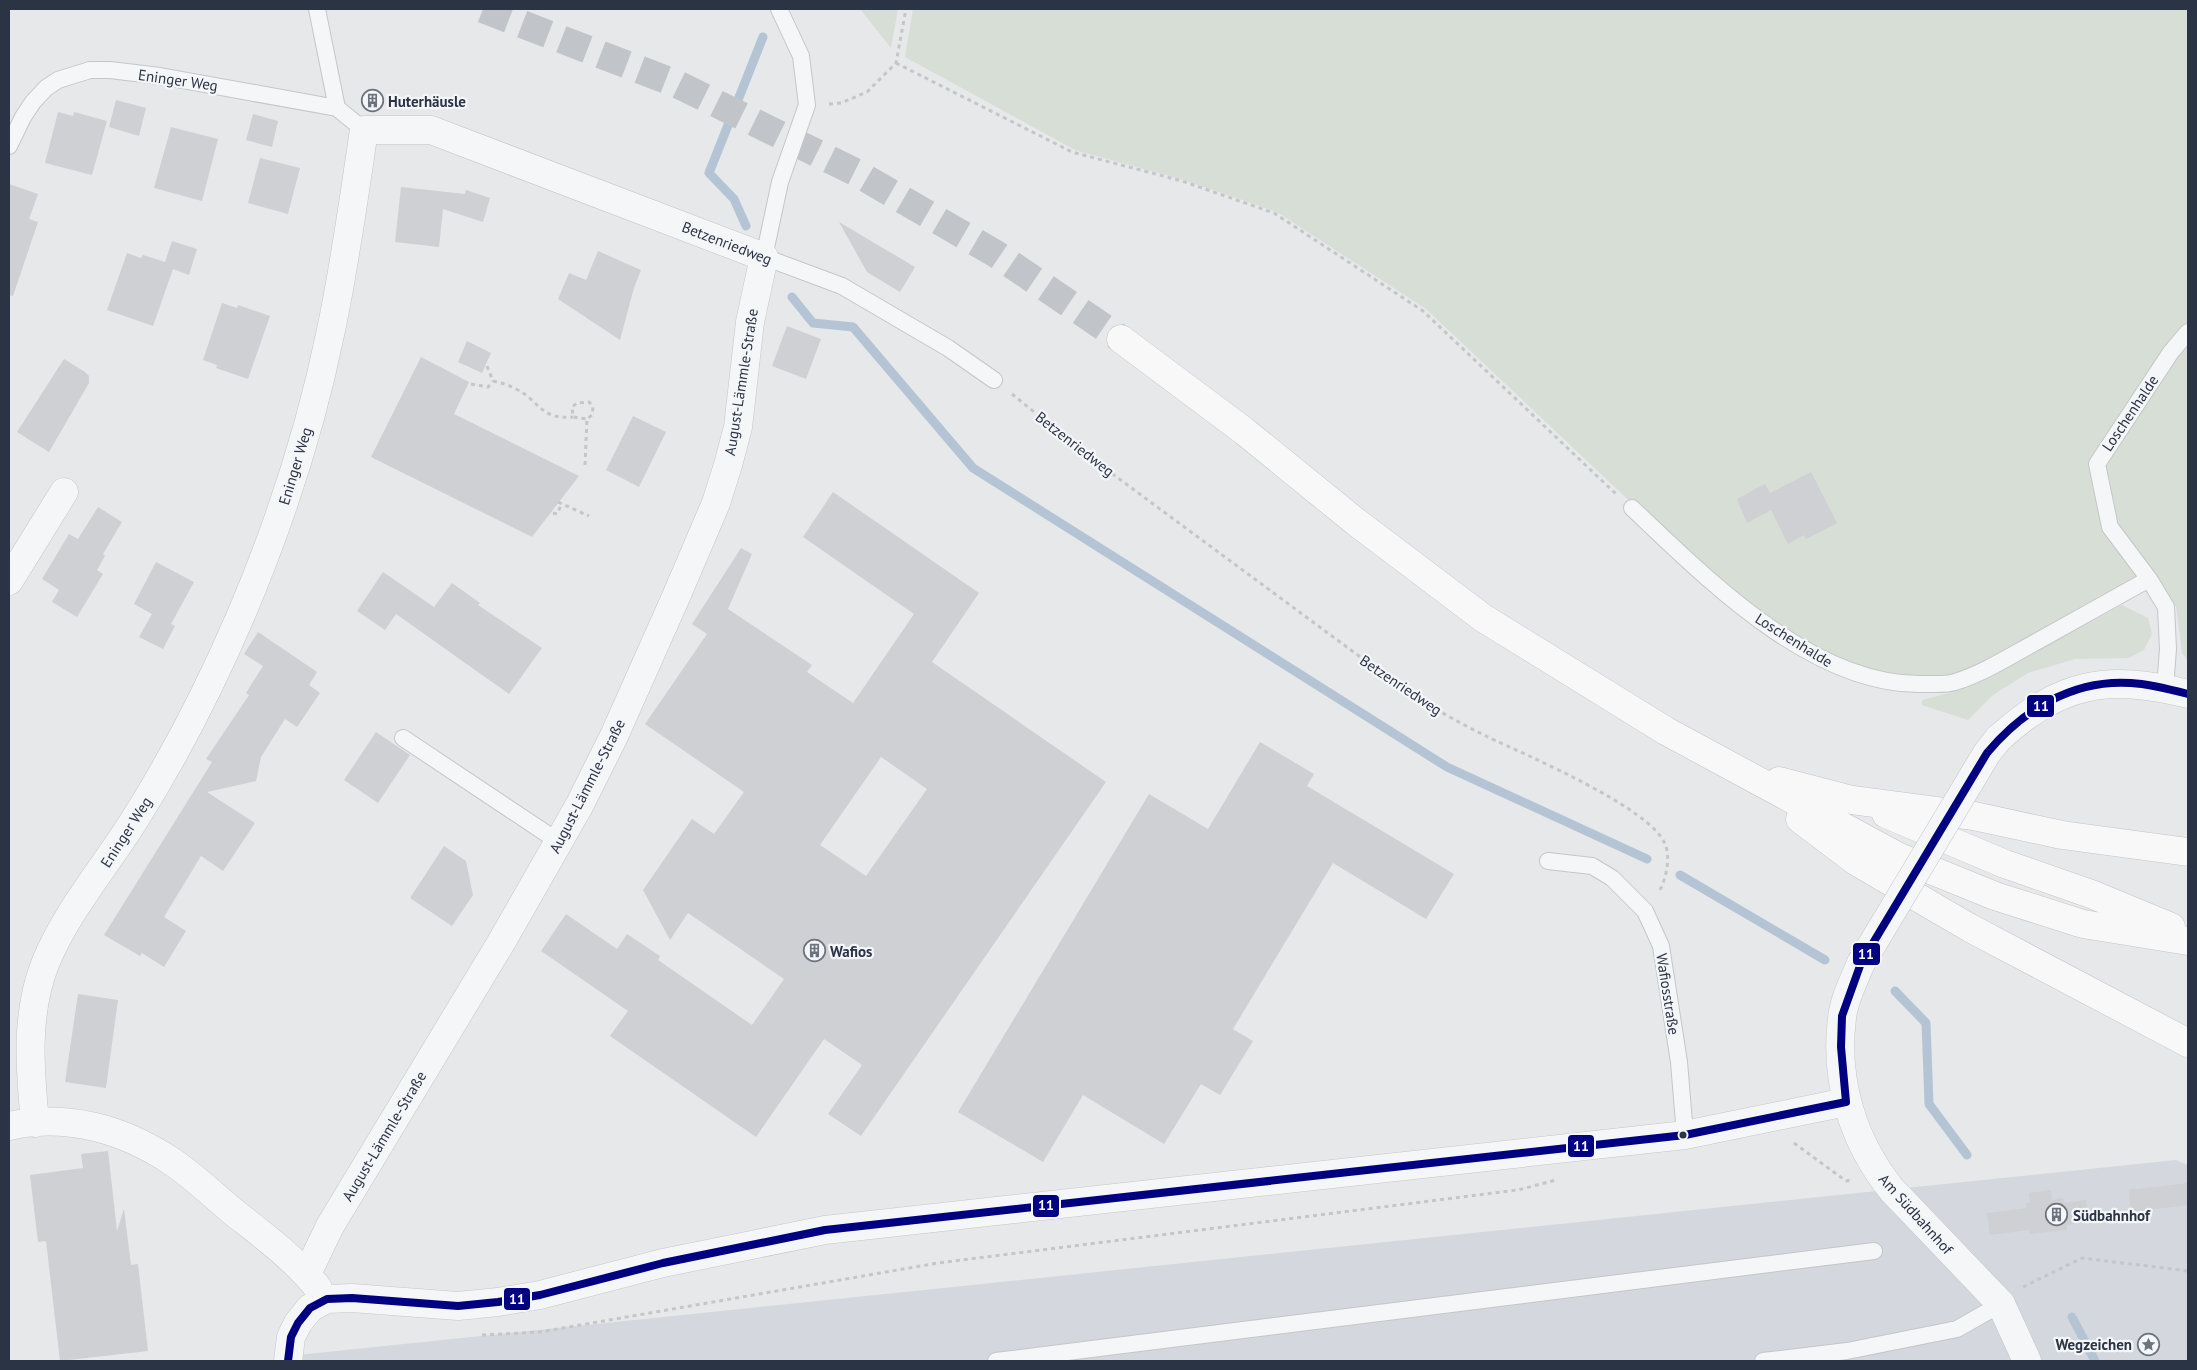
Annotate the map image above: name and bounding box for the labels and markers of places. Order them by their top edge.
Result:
building icon: Huterhäusle [360,89,384,113]
place label: Huterhäusle [388,92,466,111]
building icon: Wafios [802,939,826,963]
place label: Wafios [830,942,872,961]
unlabelled marker [1678,1130,1688,1140]
building icon: Südbahnhof [2045,1203,2069,1227]
place label: Südbahnhof [2073,1206,2151,1225]
place icon: Wegzeichen [2136,1332,2160,1356]
place label: Wegzeichen [2055,1335,2132,1354]

